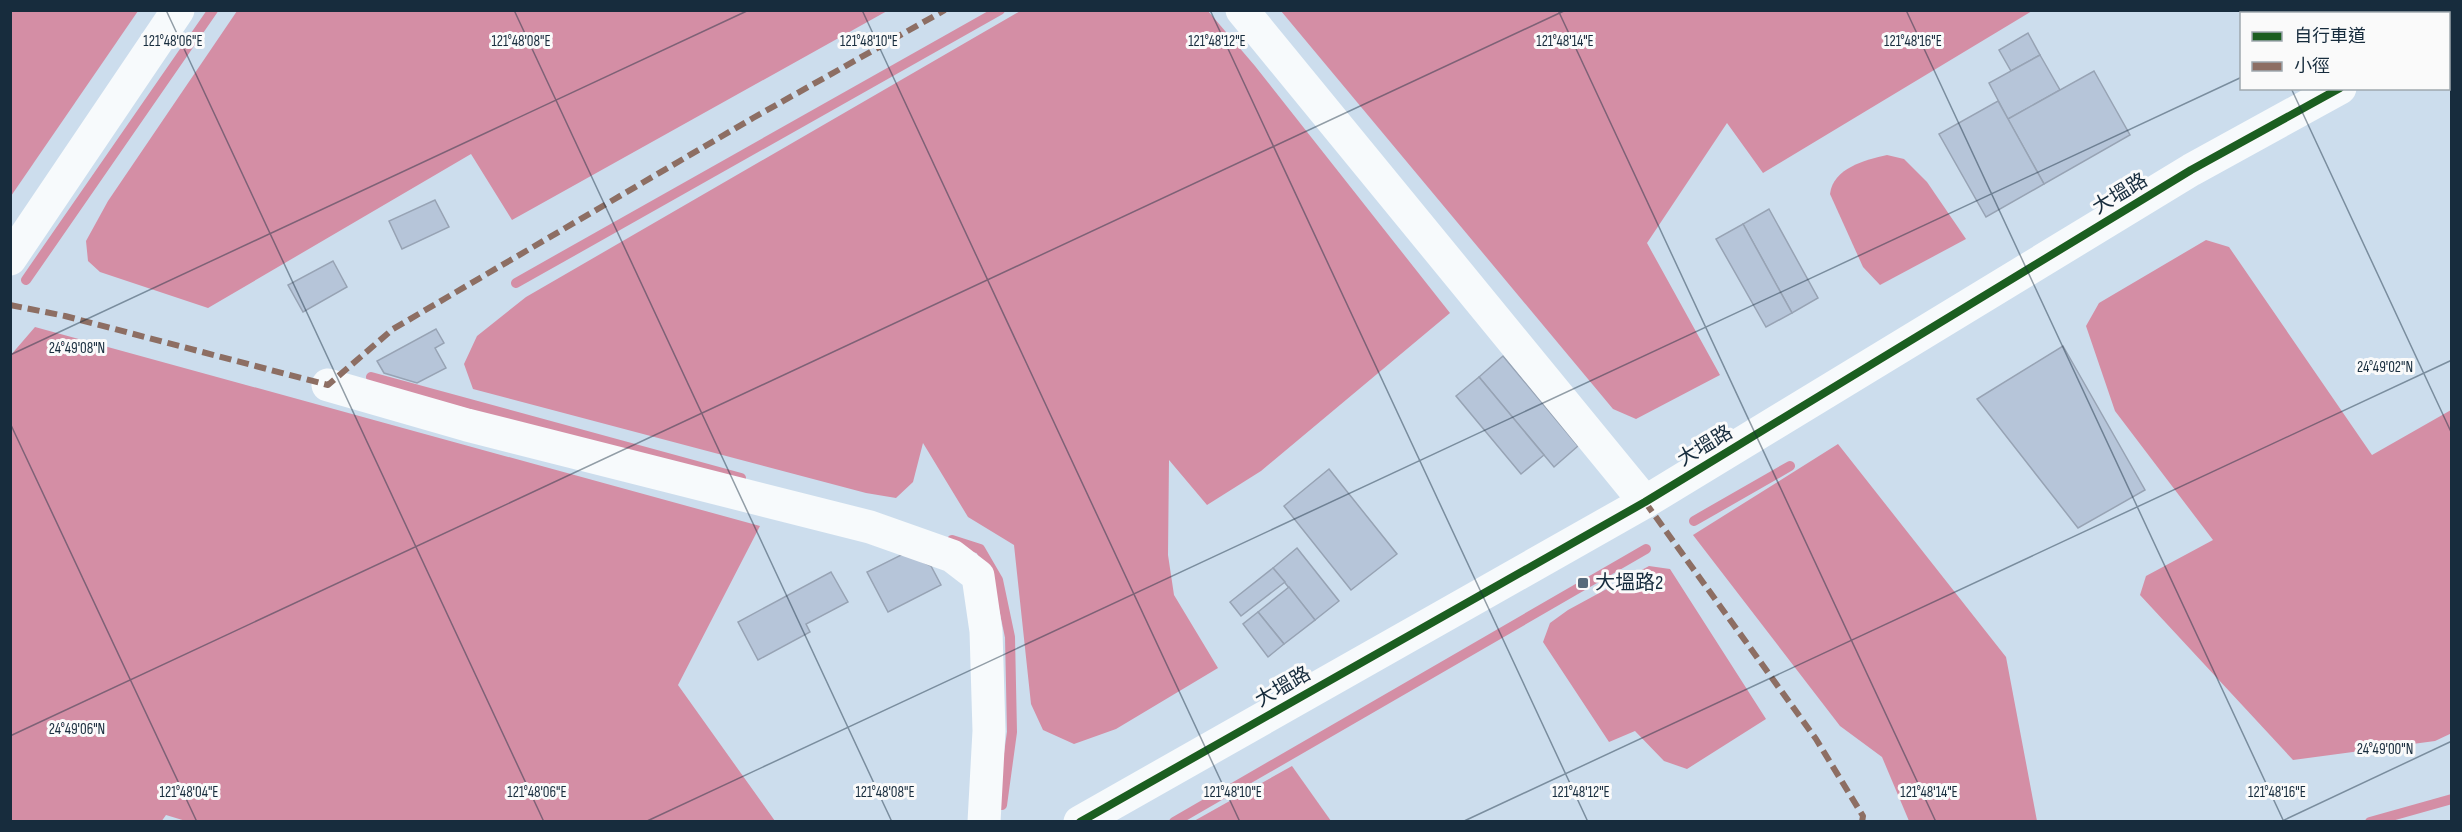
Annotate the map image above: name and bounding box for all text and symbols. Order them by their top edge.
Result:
legend [2240,12,2450,90]
text: 自行車道 [2294,26,2366,47]
text: 121°48'06"E [143,32,203,51]
text: 121°48'08"E [491,32,551,51]
text: 121°48'10"E [840,32,898,51]
text: 121°48'12"E [1188,32,1246,51]
text: 121°48'14"E [1536,32,1594,51]
text: 121°48'16"E [1884,32,1942,51]
text: 小徑 [2294,56,2330,77]
street label: 大塭路 [2088,168,2152,220]
text: 24°49'08"N [49,339,105,358]
text: 24°49'02"N [2357,358,2413,377]
street label: 大塭路 [1673,420,1737,472]
place label: 大塭路2 [1595,571,1663,595]
marker: 大塭路2 [1576,576,1590,590]
street label: 大塭路 [1251,662,1315,712]
text: 24°49'06"N [49,720,105,739]
text: 24°49'00"N [2357,740,2413,759]
text: 121°48'04"E [160,783,219,802]
text: 121°48'06"E [507,783,567,802]
text: 121°48'08"E [855,783,915,802]
text: 121°48'10"E [1204,783,1262,802]
text: 121°48'12"E [1552,783,1610,802]
text: 121°48'14"E [1900,783,1958,802]
text: 121°48'16"E [2248,783,2306,802]

